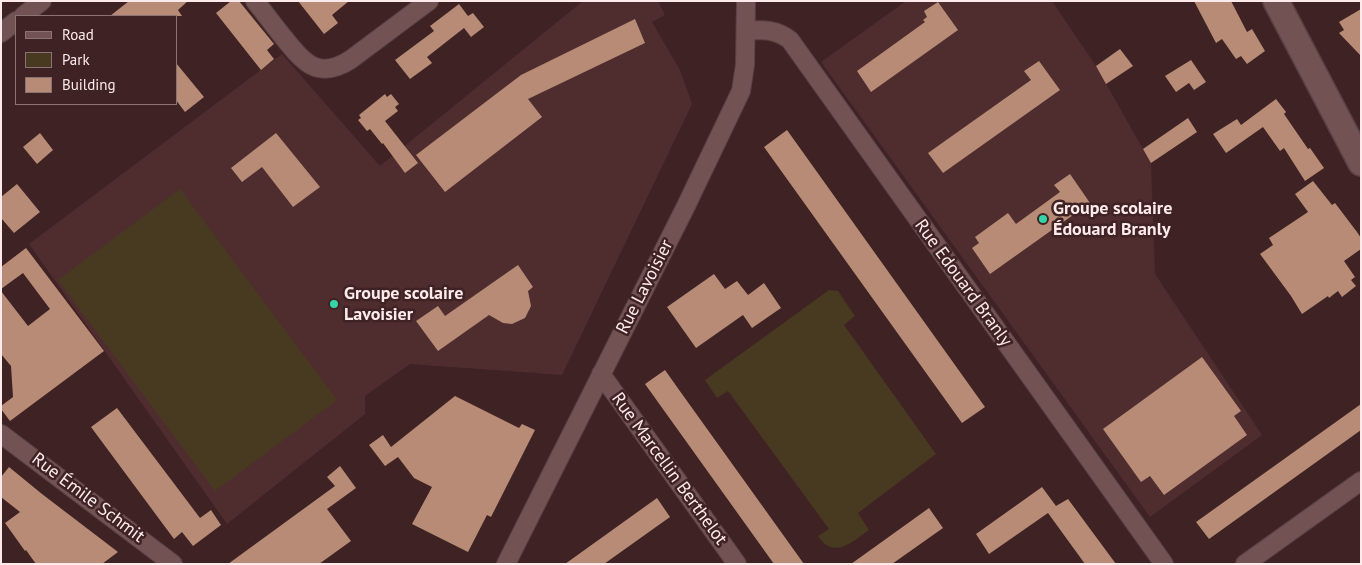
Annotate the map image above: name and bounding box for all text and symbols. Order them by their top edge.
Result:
legend [15,15,178,105]
text: Road [62,25,94,44]
text: Park [62,50,90,69]
text: Building [62,75,116,94]
place label: Groupe scolaire Édouard Branly [1053,198,1172,240]
marker: Groupe scolaire Édouard Branly [1037,213,1049,225]
street label: Rue Edouard Branly [910,215,1016,351]
street label: Rue Lavoisier [612,236,678,338]
place label: Groupe scolaire Lavoisier [344,283,463,326]
marker: Groupe scolaire Lavoisier [328,298,340,310]
street label: Rue Marcellin Berthelot [607,389,731,549]
street label: Rue Émile Schmit [27,449,149,547]

